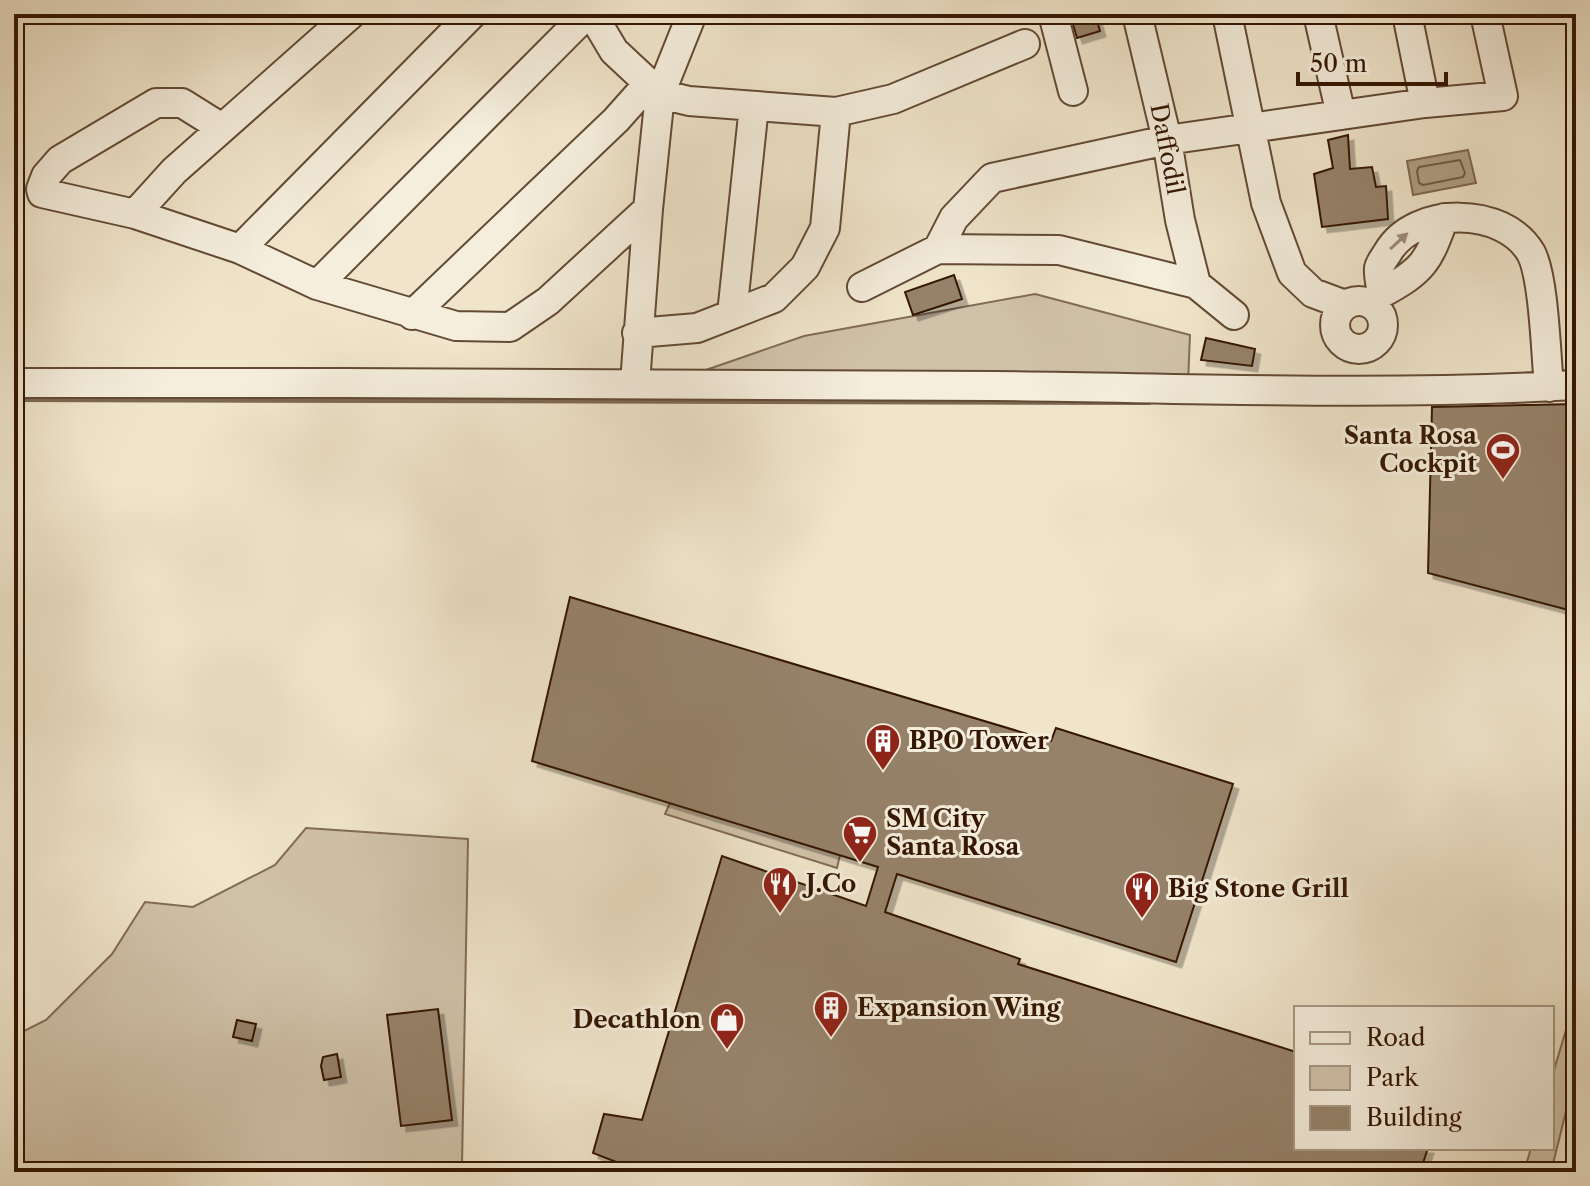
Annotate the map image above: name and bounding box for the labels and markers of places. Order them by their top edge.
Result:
place label: Santa Rosa Cockpit [1344,421,1478,478]
sports icon: Santa Rosa Cockpit [1484,431,1522,481]
building icon: BPO Tower [864,722,902,772]
place label: BPO Tower [909,726,1049,755]
place label: SM City Santa Rosa [886,804,1020,861]
supermarket icon: SM City Santa Rosa [841,814,879,864]
restaurant icon: J.Co [761,865,799,915]
place label: J.Co [802,869,856,898]
restaurant icon: Big Stone Grill [1123,870,1161,920]
place label: Big Stone Grill [1168,874,1349,903]
building icon: Expansion Wing [812,989,850,1039]
place label: Expansion Wing [857,993,1062,1022]
shop icon: Decathlon [708,1001,746,1051]
place label: Decathlon [572,1005,702,1034]

